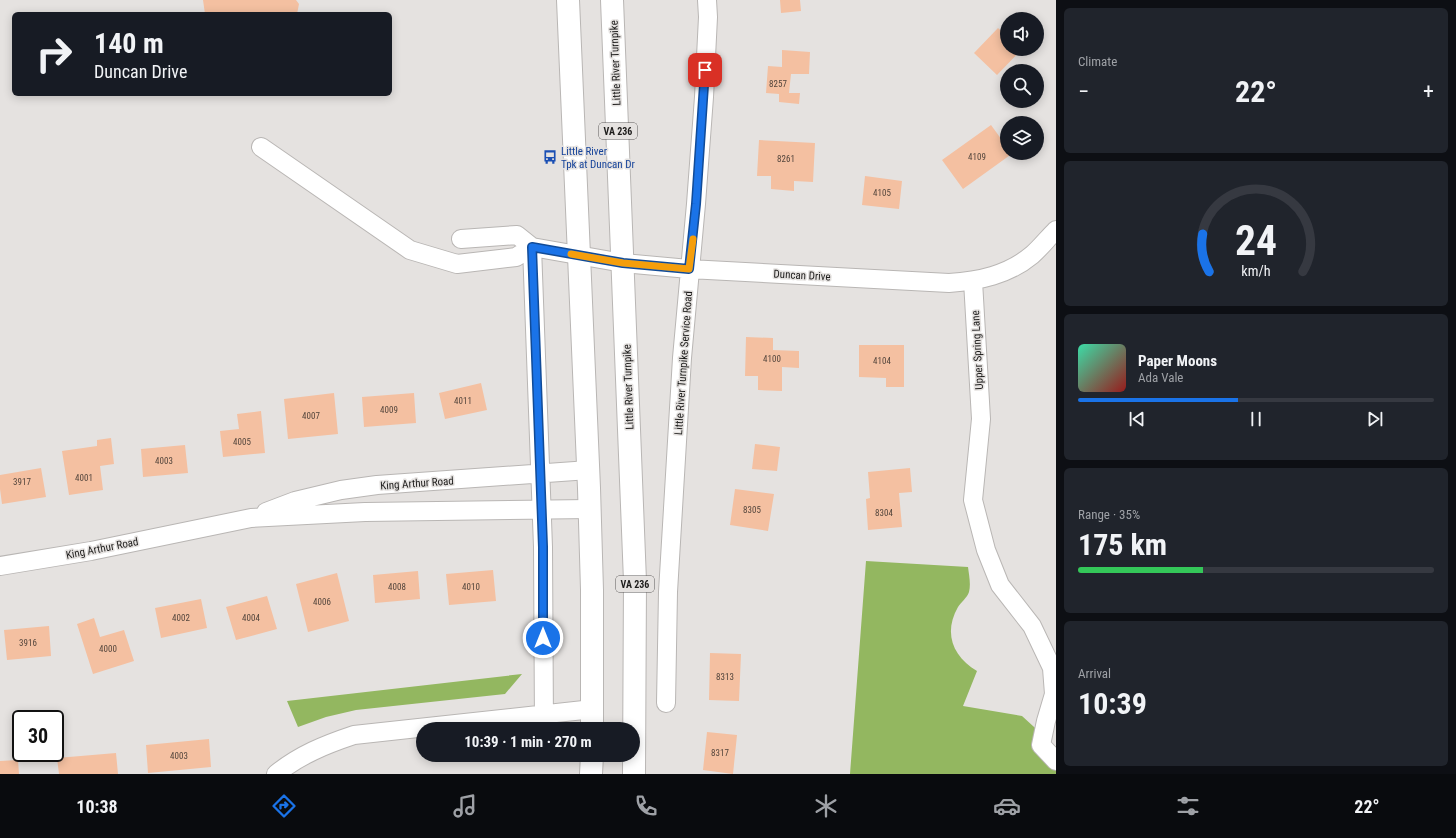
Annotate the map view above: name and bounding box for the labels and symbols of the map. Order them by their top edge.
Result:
street label: Little River Turnpike [608,20,623,106]
pin [688,53,722,87]
house number: 8257 [769,79,787,89]
road number: VA 236 [599,123,637,139]
place label: Little River Tpk at Duncan Dr [561,145,636,171]
bus stop icon: Little River Tpk at Duncan Dr [542,149,558,165]
house number: 4109 [968,152,986,162]
house number: 8261 [777,154,795,164]
house number: 4105 [873,188,891,198]
street label: Duncan Drive [773,268,831,283]
street label: Little River Turnpike Service Road [672,291,695,435]
street label: Upper Spring Lane [969,310,986,390]
street label: Little River Turnpike [621,344,636,430]
house number: 4100 [763,354,781,364]
house number: 4104 [873,356,891,366]
house number: 4011 [454,396,472,406]
house number: 4009 [380,405,398,415]
house number: 4007 [302,411,320,421]
house number: 4005 [233,437,251,447]
house number: 4003 [155,456,173,466]
house number: 4001 [75,473,93,483]
street label: King Arthur Road [380,474,454,493]
house number: 3917 [13,477,31,487]
house number: 8305 [743,505,761,515]
house number: 8304 [875,508,893,518]
street label: King Arthur Road [65,535,139,562]
road number: VA 236 [616,576,654,592]
house number: 4008 [388,582,406,592]
house number: 4010 [462,582,480,592]
house number: 4006 [313,597,331,607]
house number: 4002 [172,613,190,623]
house number: 4004 [242,613,260,623]
position arrow [522,617,564,659]
house number: 3916 [19,638,37,648]
house number: 4000 [99,644,117,654]
house number: 8313 [716,672,734,682]
speed limit sign: 30 [12,710,64,762]
house number: 8317 [711,748,729,758]
house number: 4003 [170,751,188,761]

